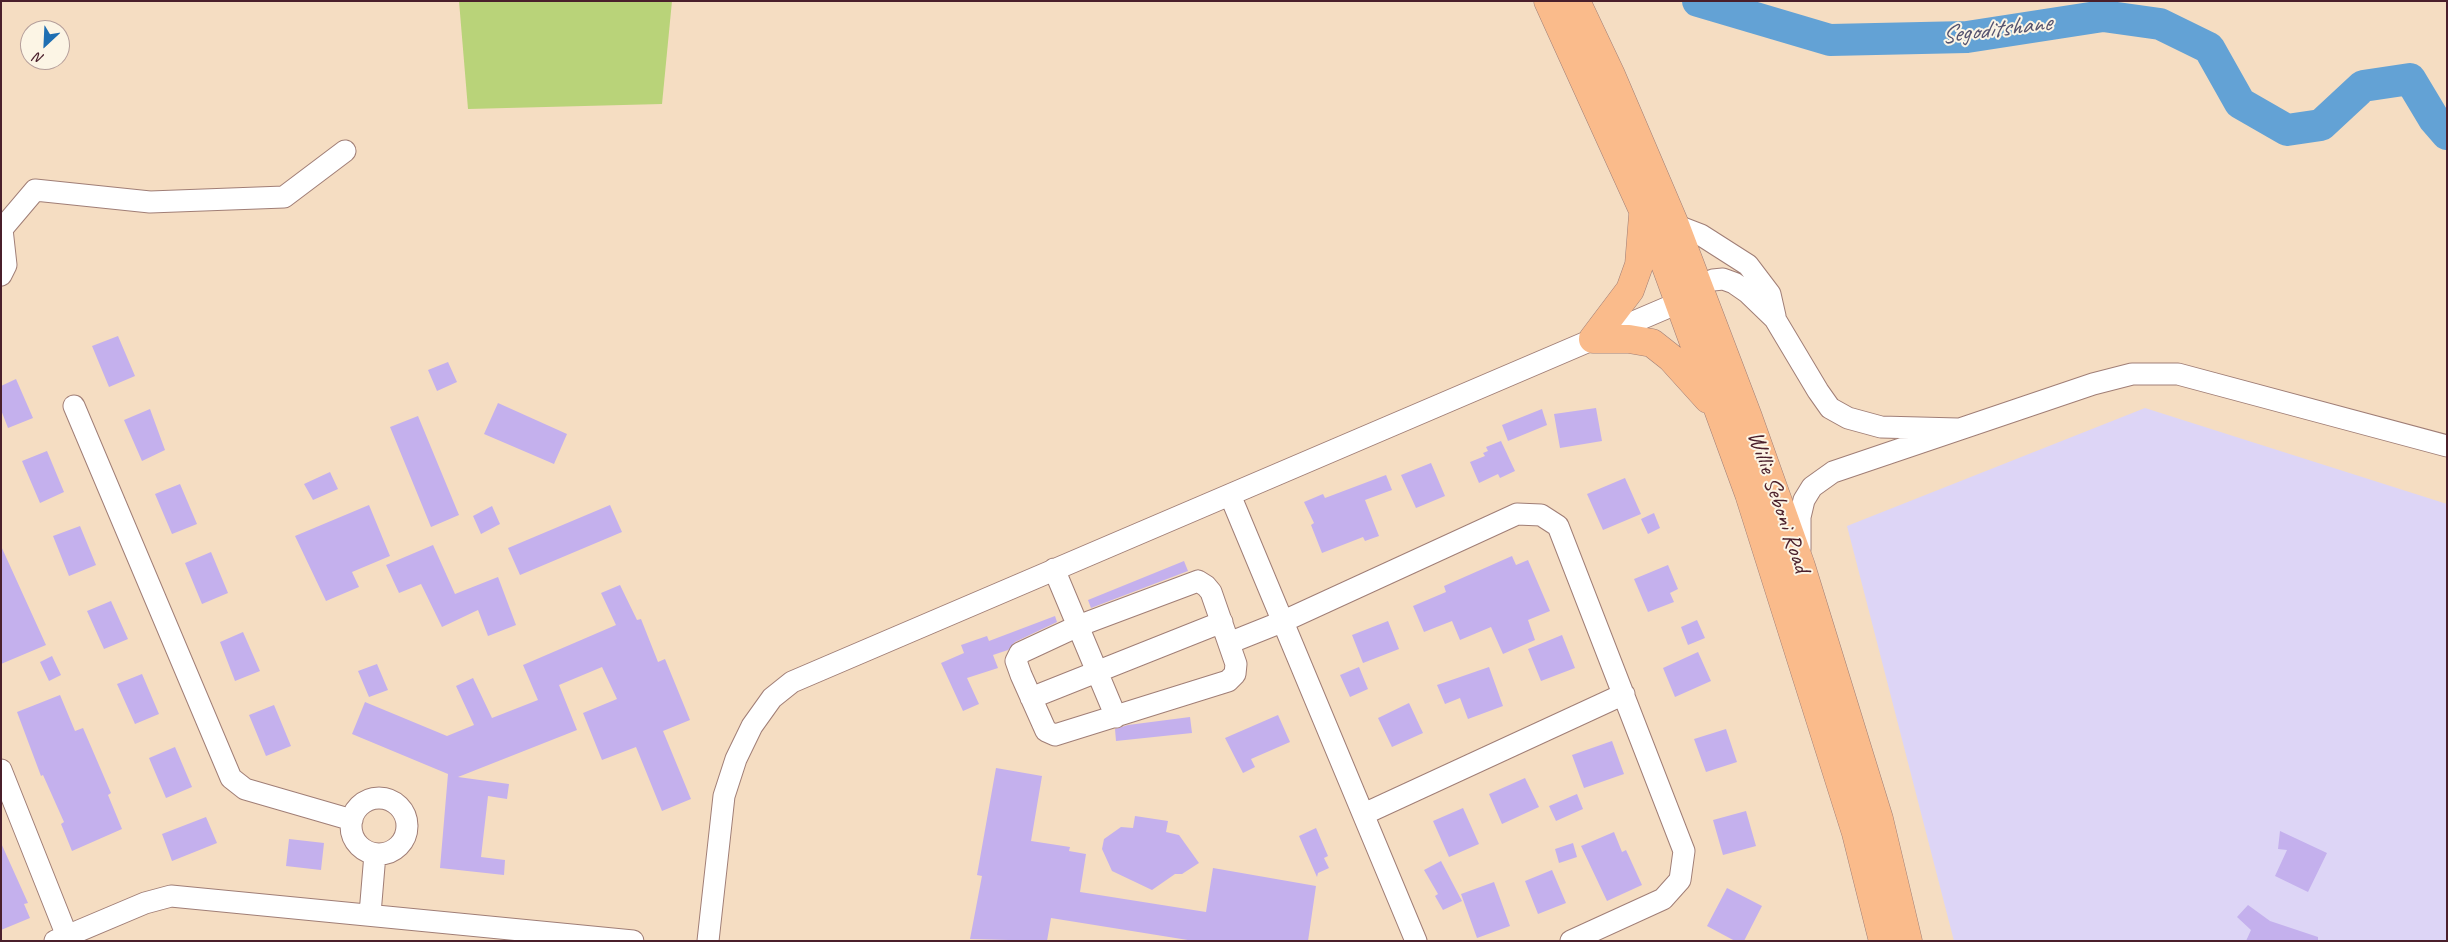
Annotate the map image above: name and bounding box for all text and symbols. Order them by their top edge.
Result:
water label: Segoditshane [1939,8,2053,52]
north arrow [20,20,70,70]
text: N [31,49,46,68]
street label: Willie Seboni Road [1740,427,1816,577]

